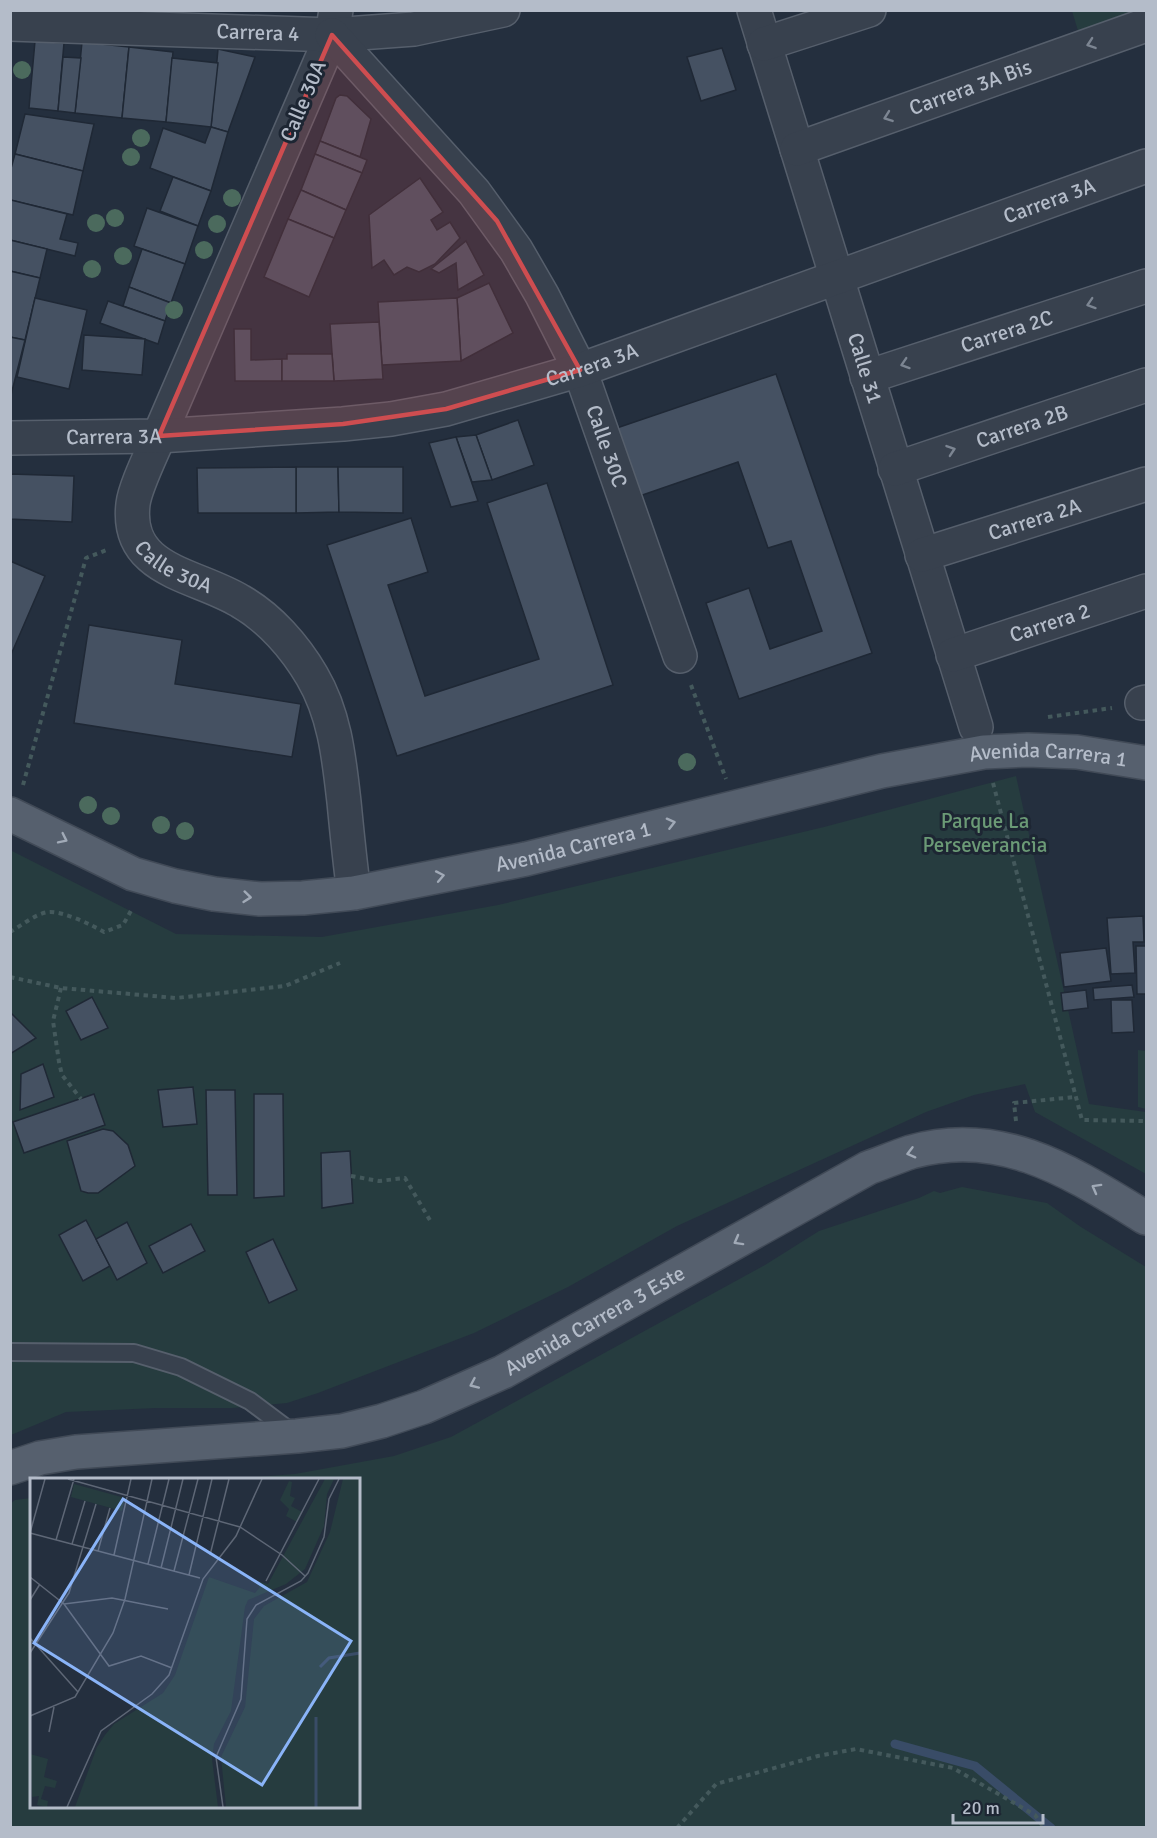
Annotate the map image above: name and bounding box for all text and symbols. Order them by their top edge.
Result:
street label: Carrera 4 [216,18,300,47]
one-way arrow [1086,37,1097,50]
street label: Carrera 3A Bis [906,54,1035,121]
street label: Calle 30A [274,56,332,146]
one-way arrow [883,109,894,122]
street label: Carrera 3A [1000,172,1099,229]
one-way arrow [1086,296,1097,309]
street label: Carrera 2C [957,304,1056,359]
street label: Calle 31 [842,330,888,407]
street label: Carrera 3A [543,337,642,392]
one-way arrow [900,357,911,369]
street label: Carrera 2B [973,399,1072,454]
street label: Calle 30C [580,401,633,491]
street label: Carrera 3A [66,423,162,450]
one-way arrow [945,445,956,458]
street label: Carrera 2A [985,492,1084,546]
street label: Calle 30A [129,535,216,599]
street label: Carrera 2 [1006,597,1093,648]
street label: Avenida Carrera 1 [967,737,1129,773]
park label: Parque La Perseverancia [923,808,1047,858]
street label: Avenida Carrera 1 [493,816,654,878]
one-way arrow [666,818,676,831]
one-way arrow [57,832,68,844]
one-way arrow [435,870,445,883]
one-way arrow [243,890,252,903]
one-way arrow [906,1146,917,1158]
one-way arrow [1092,1184,1102,1195]
one-way arrow [733,1234,744,1245]
street label: Avenida Carrera 3 Este [500,1260,689,1381]
one-way arrow [470,1377,481,1389]
inset map [30,1478,360,1808]
scale bar [953,1787,1043,1825]
text: 20 m [962,1797,1000,1819]

